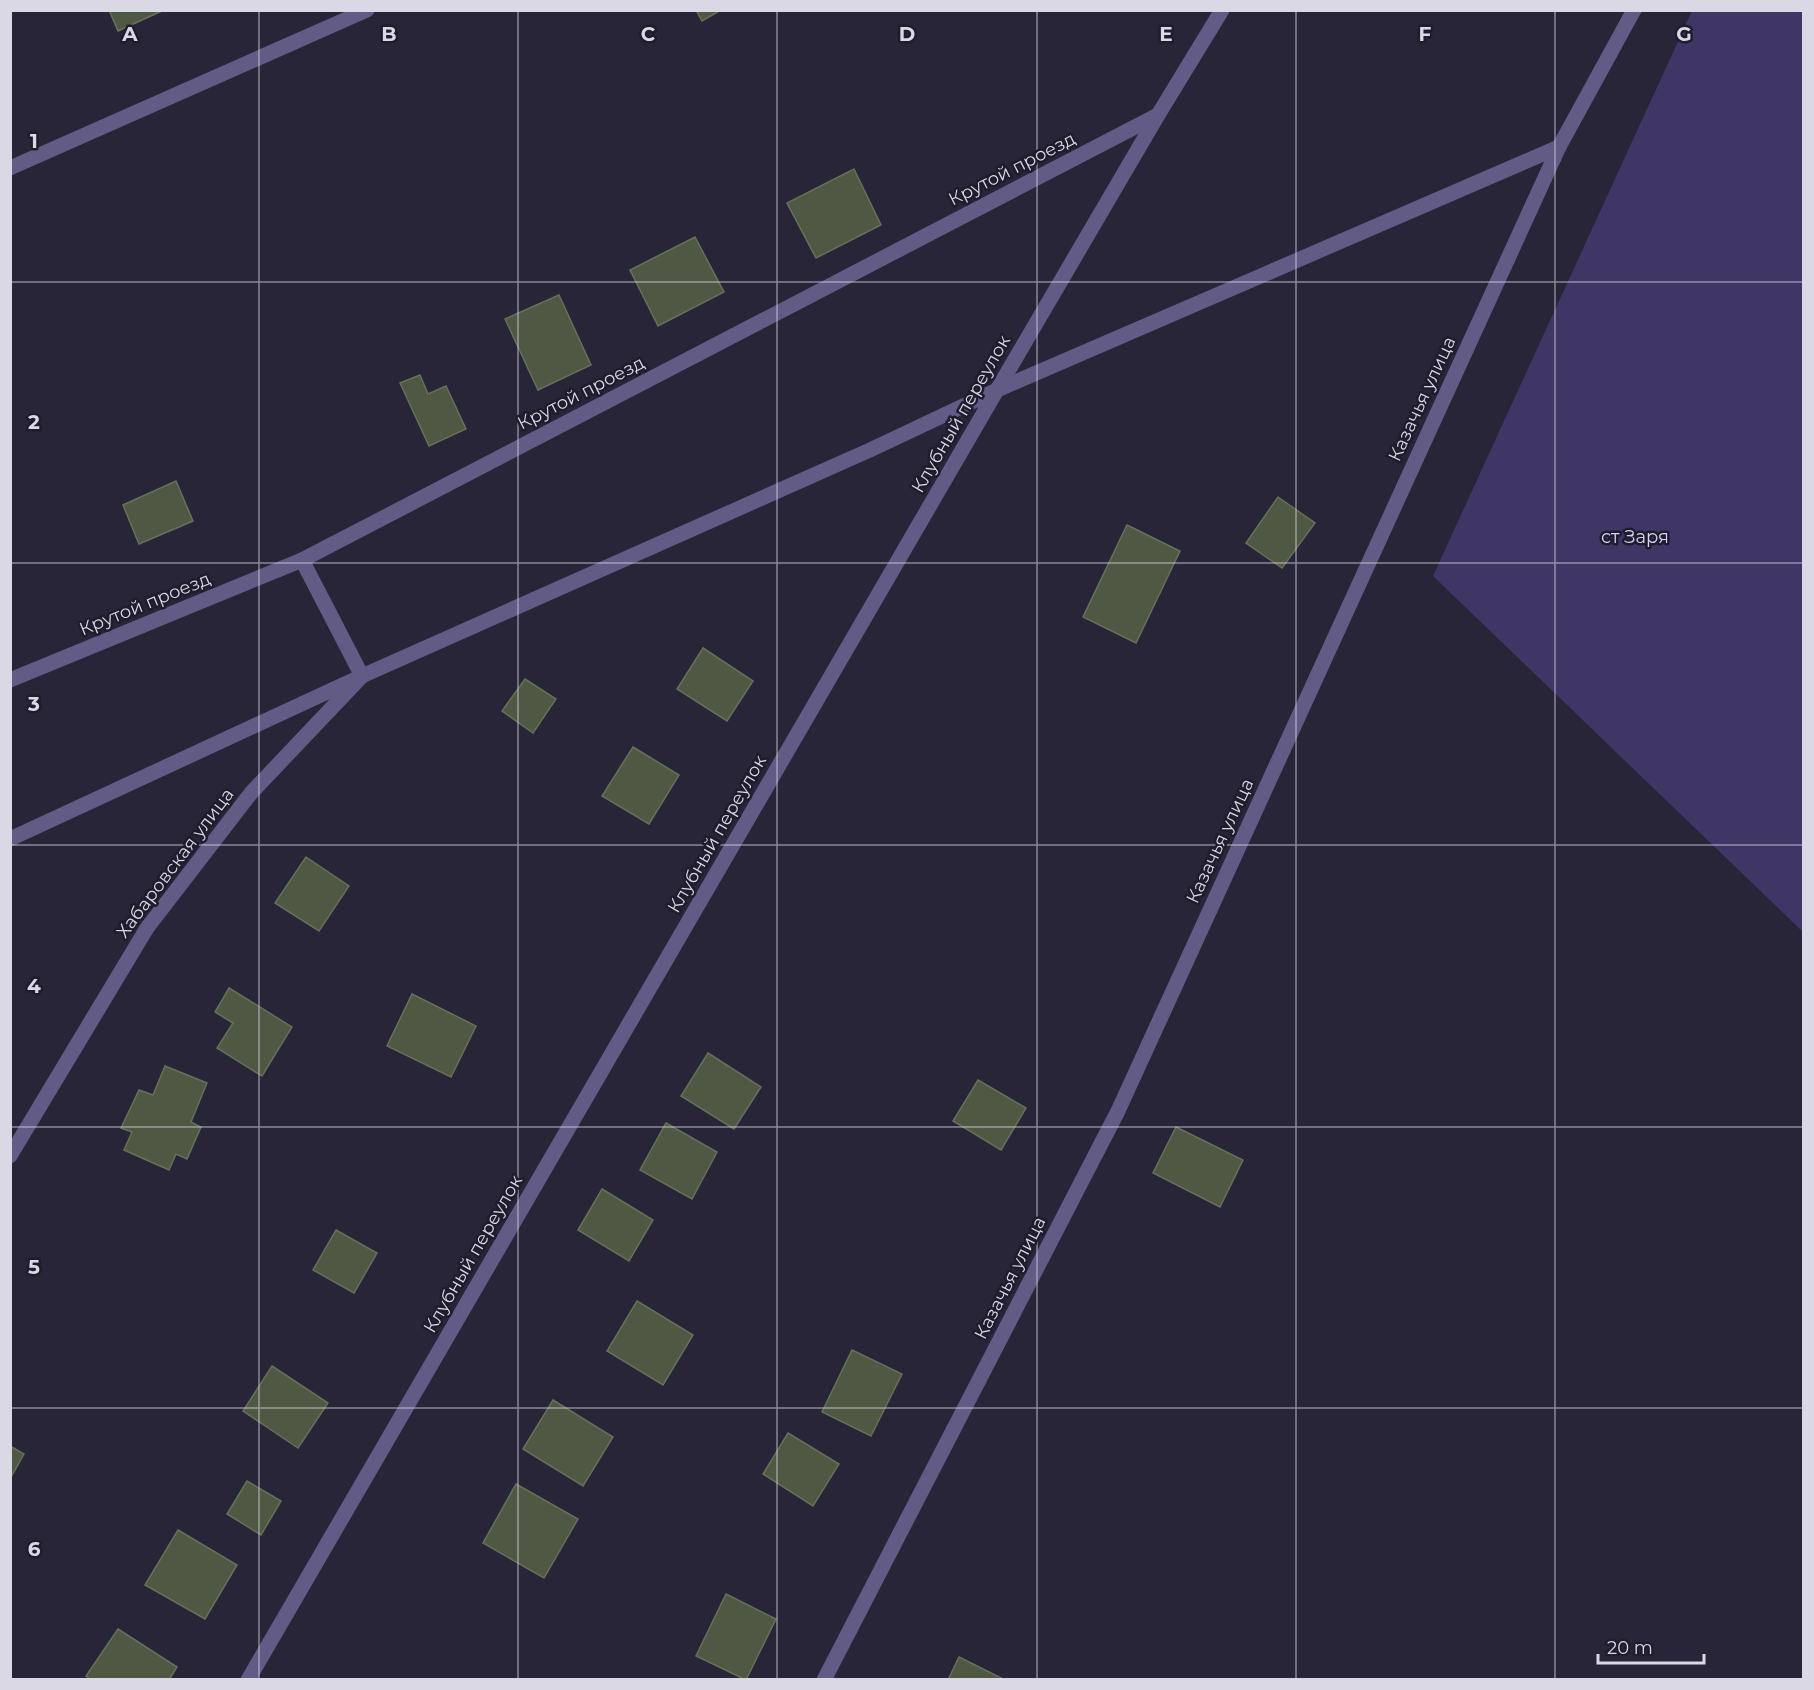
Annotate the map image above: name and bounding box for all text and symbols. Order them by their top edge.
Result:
text: A [121,22,138,46]
text: B [381,22,397,46]
text: C [641,22,656,46]
text: D [899,22,915,46]
text: E [1159,22,1173,46]
text: F [1419,22,1432,46]
text: G [1676,22,1692,46]
street label: Крутой проезд [945,127,1079,210]
text: 1 [30,129,38,153]
street label: Клубный переулок [907,331,1015,497]
street label: Казачья улица [1384,333,1460,465]
street label: Крутой проезд [514,351,648,434]
text: 2 [28,410,40,434]
park label: ст Заря [1601,526,1669,548]
street label: Крутой проезд [76,568,214,640]
text: 3 [27,692,40,716]
street label: Клубный переулок [663,751,771,917]
street label: Казачья улица [1182,775,1258,907]
street label: Хабаровская улица [112,784,238,942]
text: 4 [27,974,41,998]
street label: Клубный переулок [419,1171,527,1337]
street label: Казачья улица [970,1213,1050,1343]
text: 5 [28,1255,40,1279]
text: 6 [28,1537,41,1561]
scale bar [1598,1627,1704,1665]
text: 20 m [1607,1637,1653,1659]

